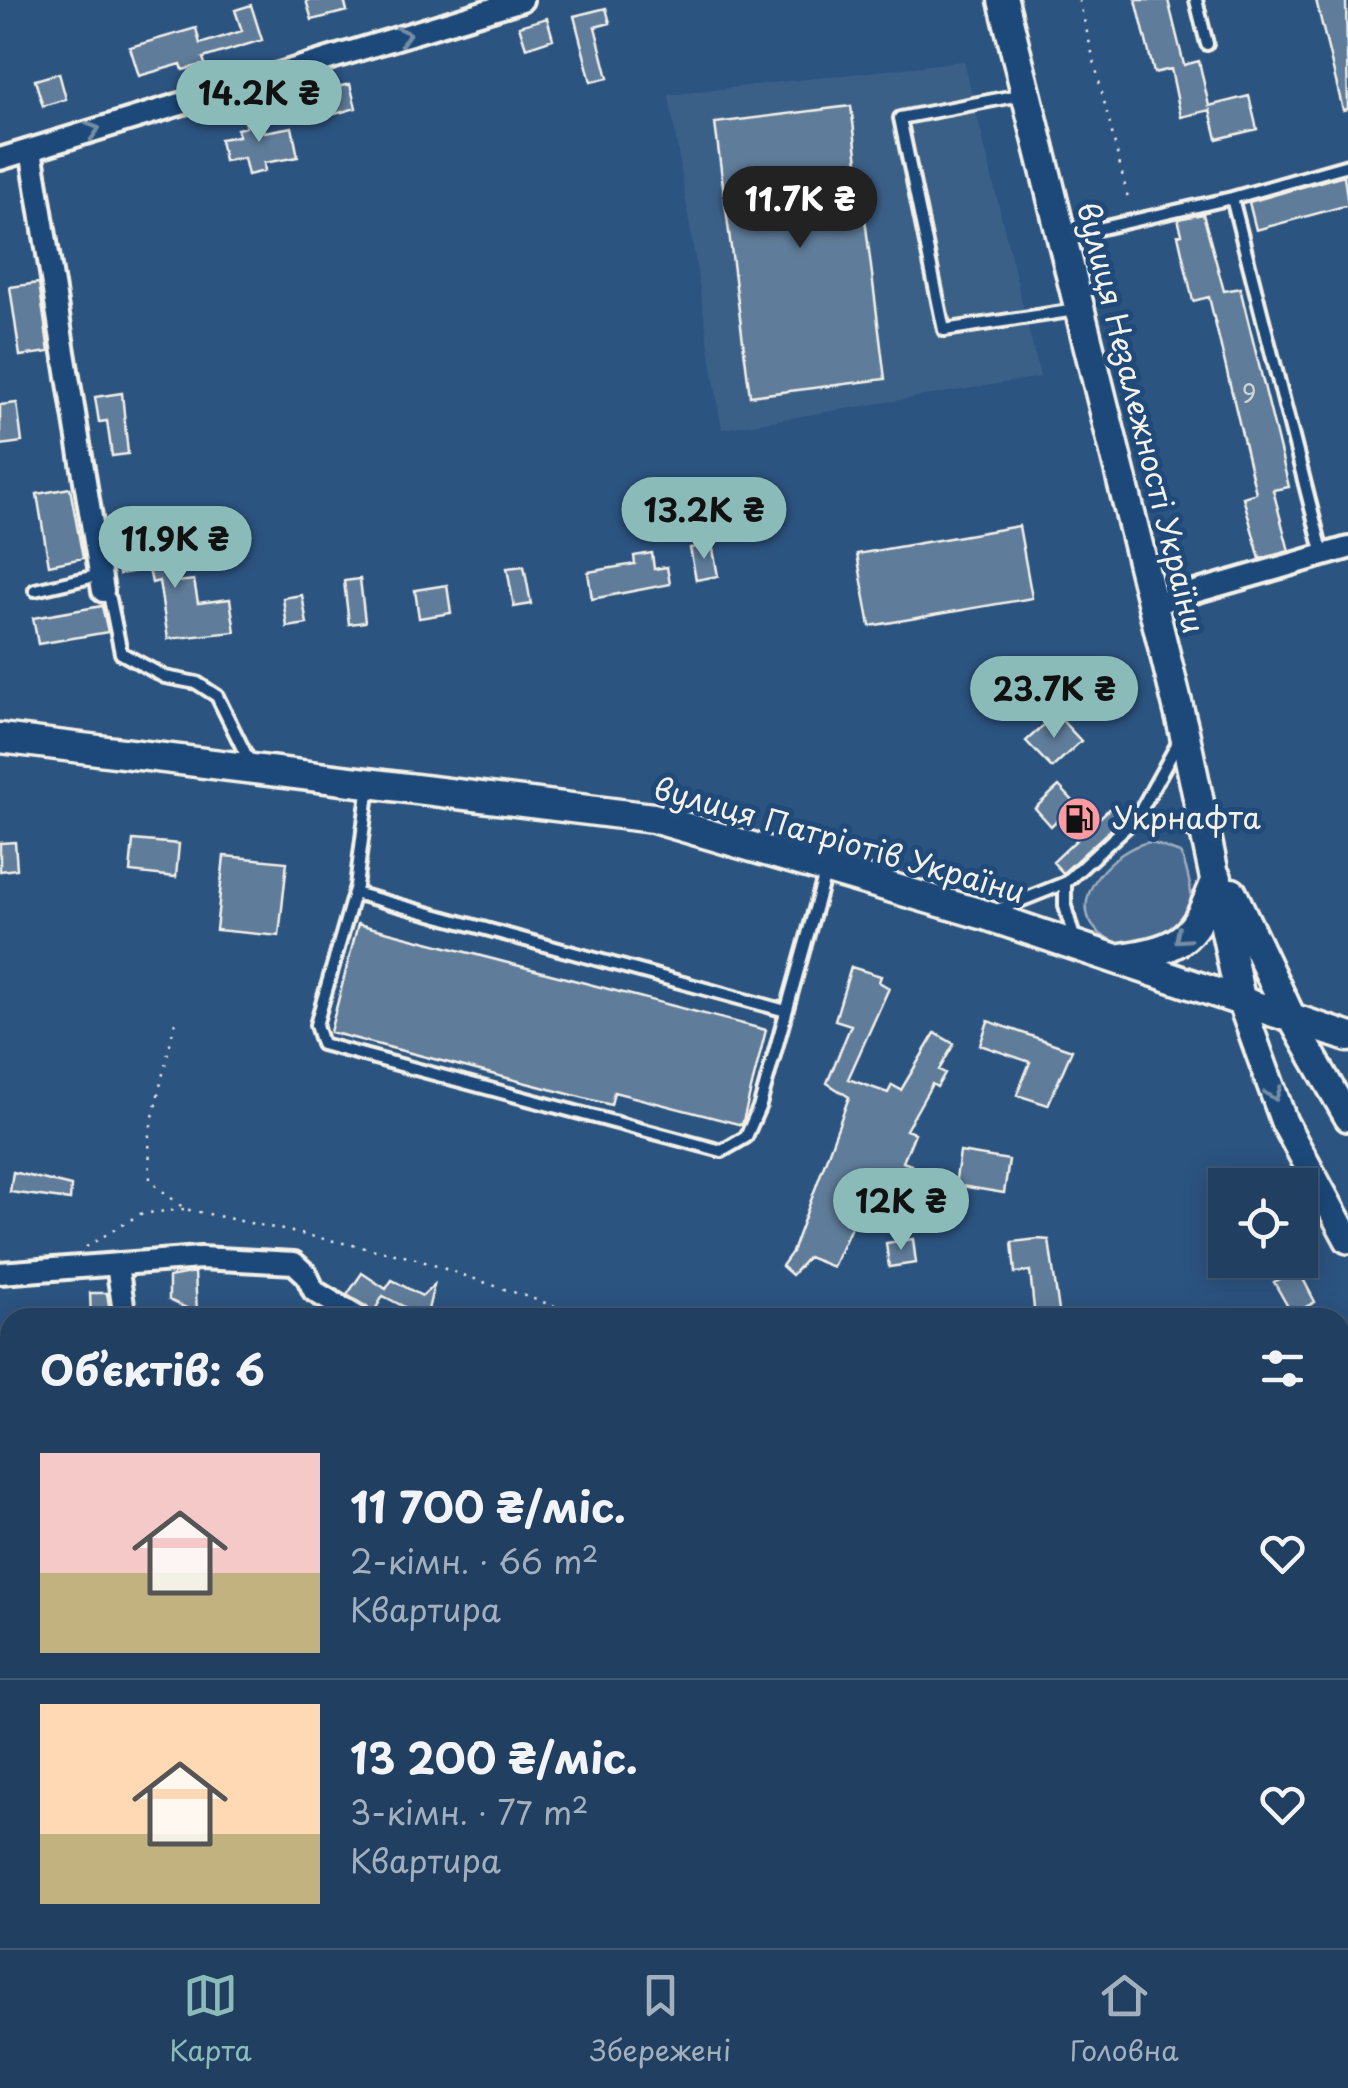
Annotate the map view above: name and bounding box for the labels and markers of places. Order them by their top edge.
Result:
pin: 14.2K ₴ [167,60,351,145]
pin: 11.7K ₴ [708,166,892,251]
pin: 13.2K ₴ [612,477,796,562]
pin: 11.9K ₴ [83,506,267,591]
pin: 23.7K ₴ [962,656,1146,741]
place label: Укрнафта [1112,794,1261,839]
fuel station icon: Укрнафта [1056,796,1102,842]
pin: 12K ₴ [831,1168,971,1253]

